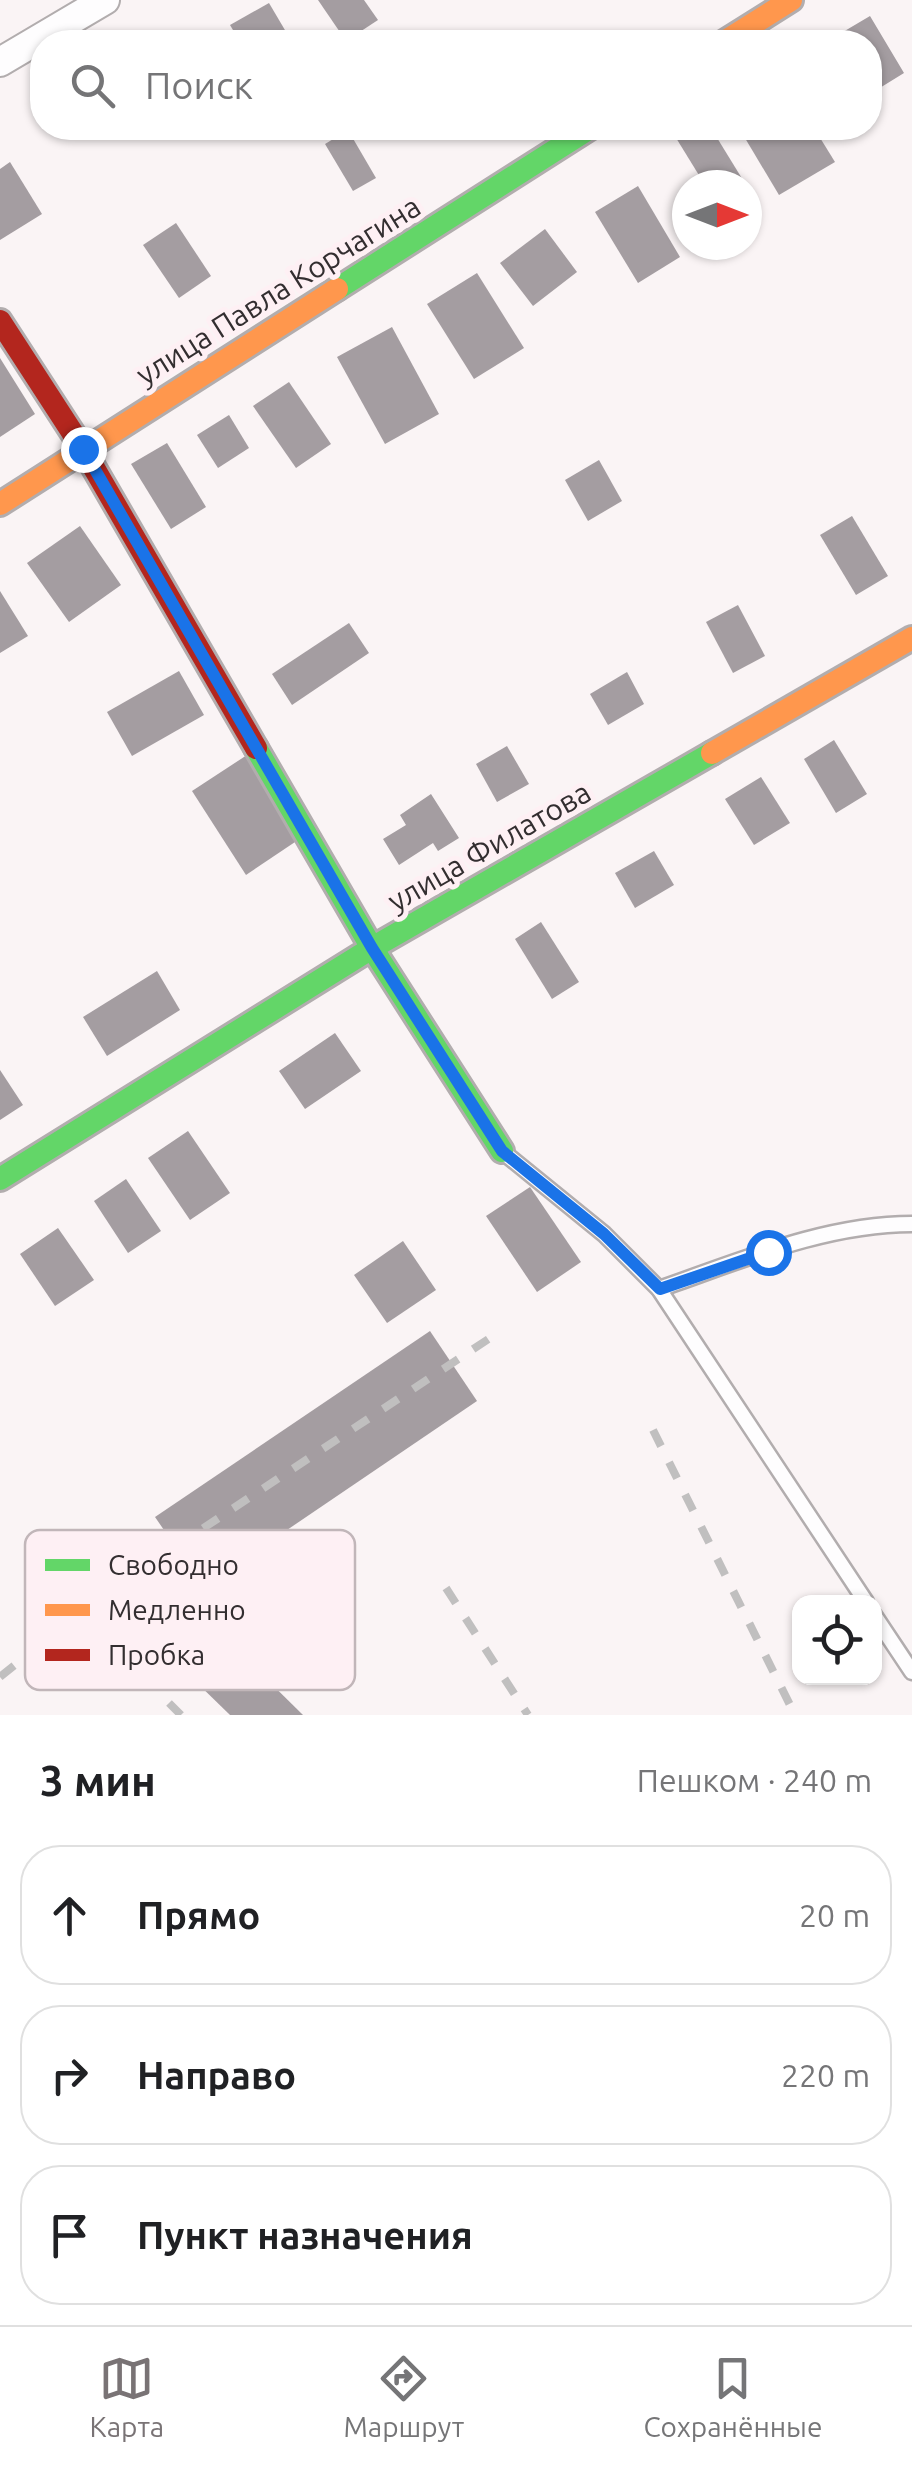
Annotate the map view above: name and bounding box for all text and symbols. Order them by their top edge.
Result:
search box [30,30,882,140]
icon: search [65,58,120,113]
text: Поиск [145,64,253,106]
north arrow [672,170,762,260]
street label: улица Павла Корчагина [130,189,426,391]
route end [61,427,107,473]
street label: улица Филатова [382,774,596,918]
route start [746,1230,792,1276]
legend [25,1530,355,1690]
text: Свободно [108,1549,239,1580]
text: Медленно [108,1594,246,1625]
map controls [792,1595,882,1685]
button: locate [792,1595,882,1685]
text: Пробка [108,1639,205,1670]
text: 3 мин [40,1757,156,1804]
text: Пешком · 240 m [637,1762,872,1798]
icon: ahead [42,1888,97,1943]
text: Прямо [137,1894,260,1936]
text: 20 m [799,1897,870,1933]
icon: right [42,2048,97,2103]
text: Направо [137,2054,296,2096]
text: 220 m [781,2057,870,2093]
icon: arrive [42,2208,97,2263]
text: Пункт назначения [137,2214,473,2256]
tab: Карта [90,2351,164,2442]
tab: Маршрут [343,2351,464,2442]
tab: Сохранённые [643,2351,822,2442]

